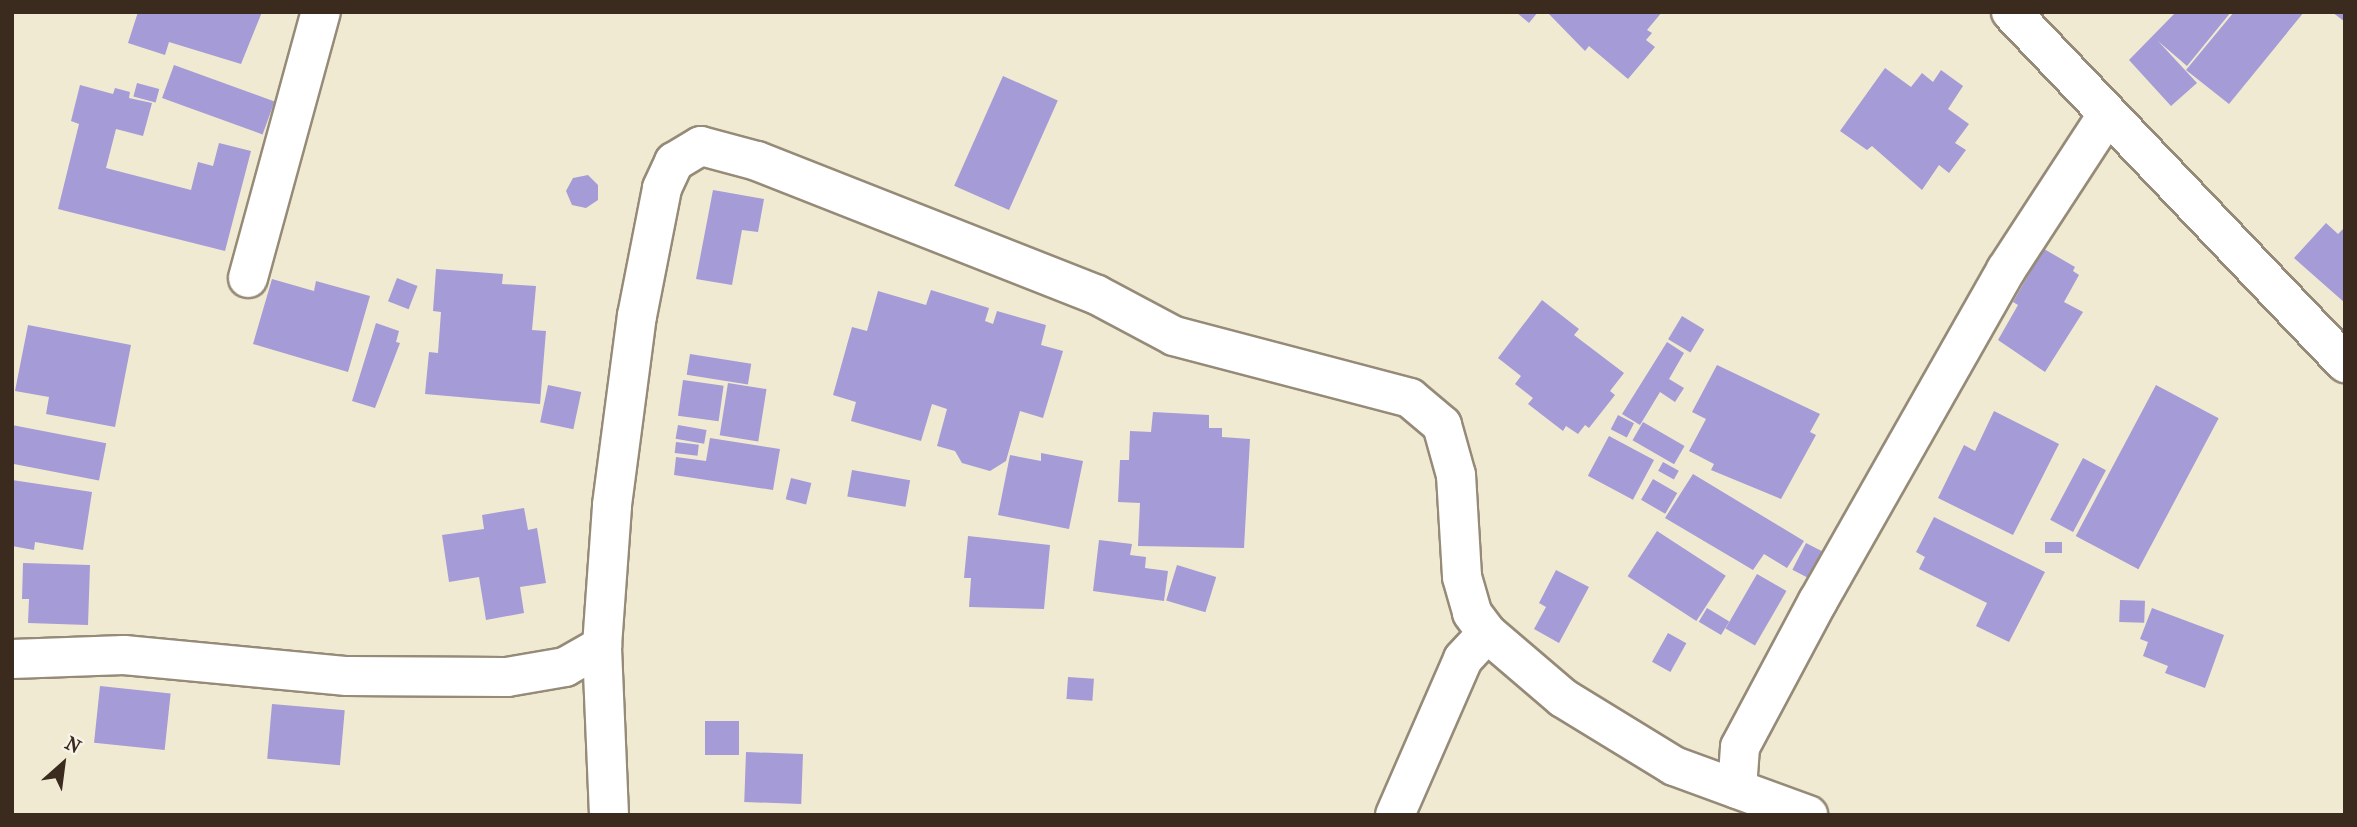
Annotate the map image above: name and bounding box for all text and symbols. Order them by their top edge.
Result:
north arrow [28,729,98,799]
text: N [61,732,84,759]

